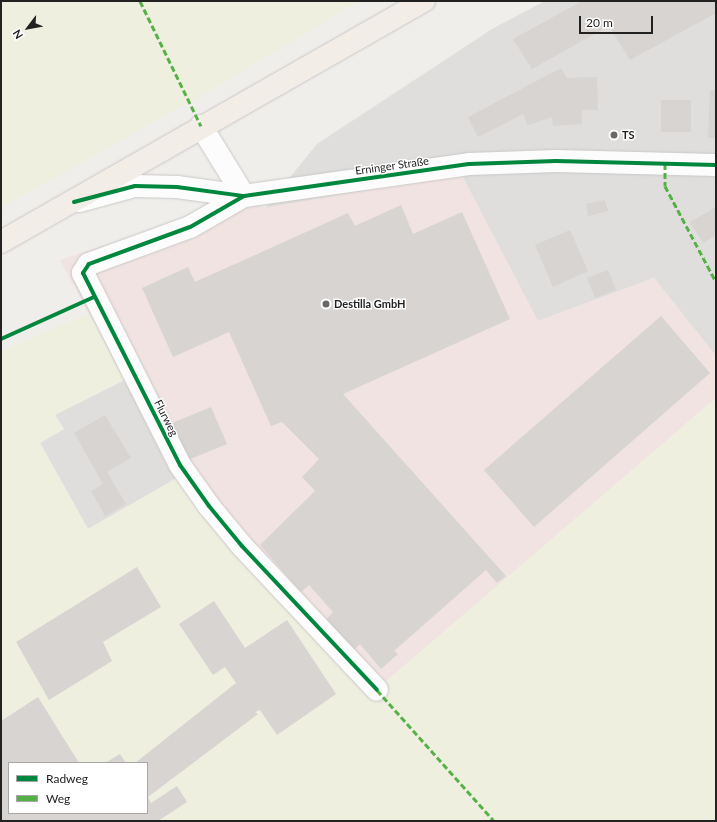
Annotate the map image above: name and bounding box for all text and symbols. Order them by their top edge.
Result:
north arrow [8,8,48,48]
scale bar [581,8,655,34]
text: 20 m [586,15,613,30]
text: N [10,28,25,42]
place label: TS [622,128,635,142]
marker: TS [609,130,619,140]
street label: Erninger Straße [354,154,430,178]
place label: Destilla GmbH [334,297,405,311]
marker: Destilla GmbH [321,299,331,309]
street label: Flurweg [151,398,181,438]
legend [8,762,148,814]
text: Radweg [46,771,88,786]
text: Weg [46,791,70,806]

